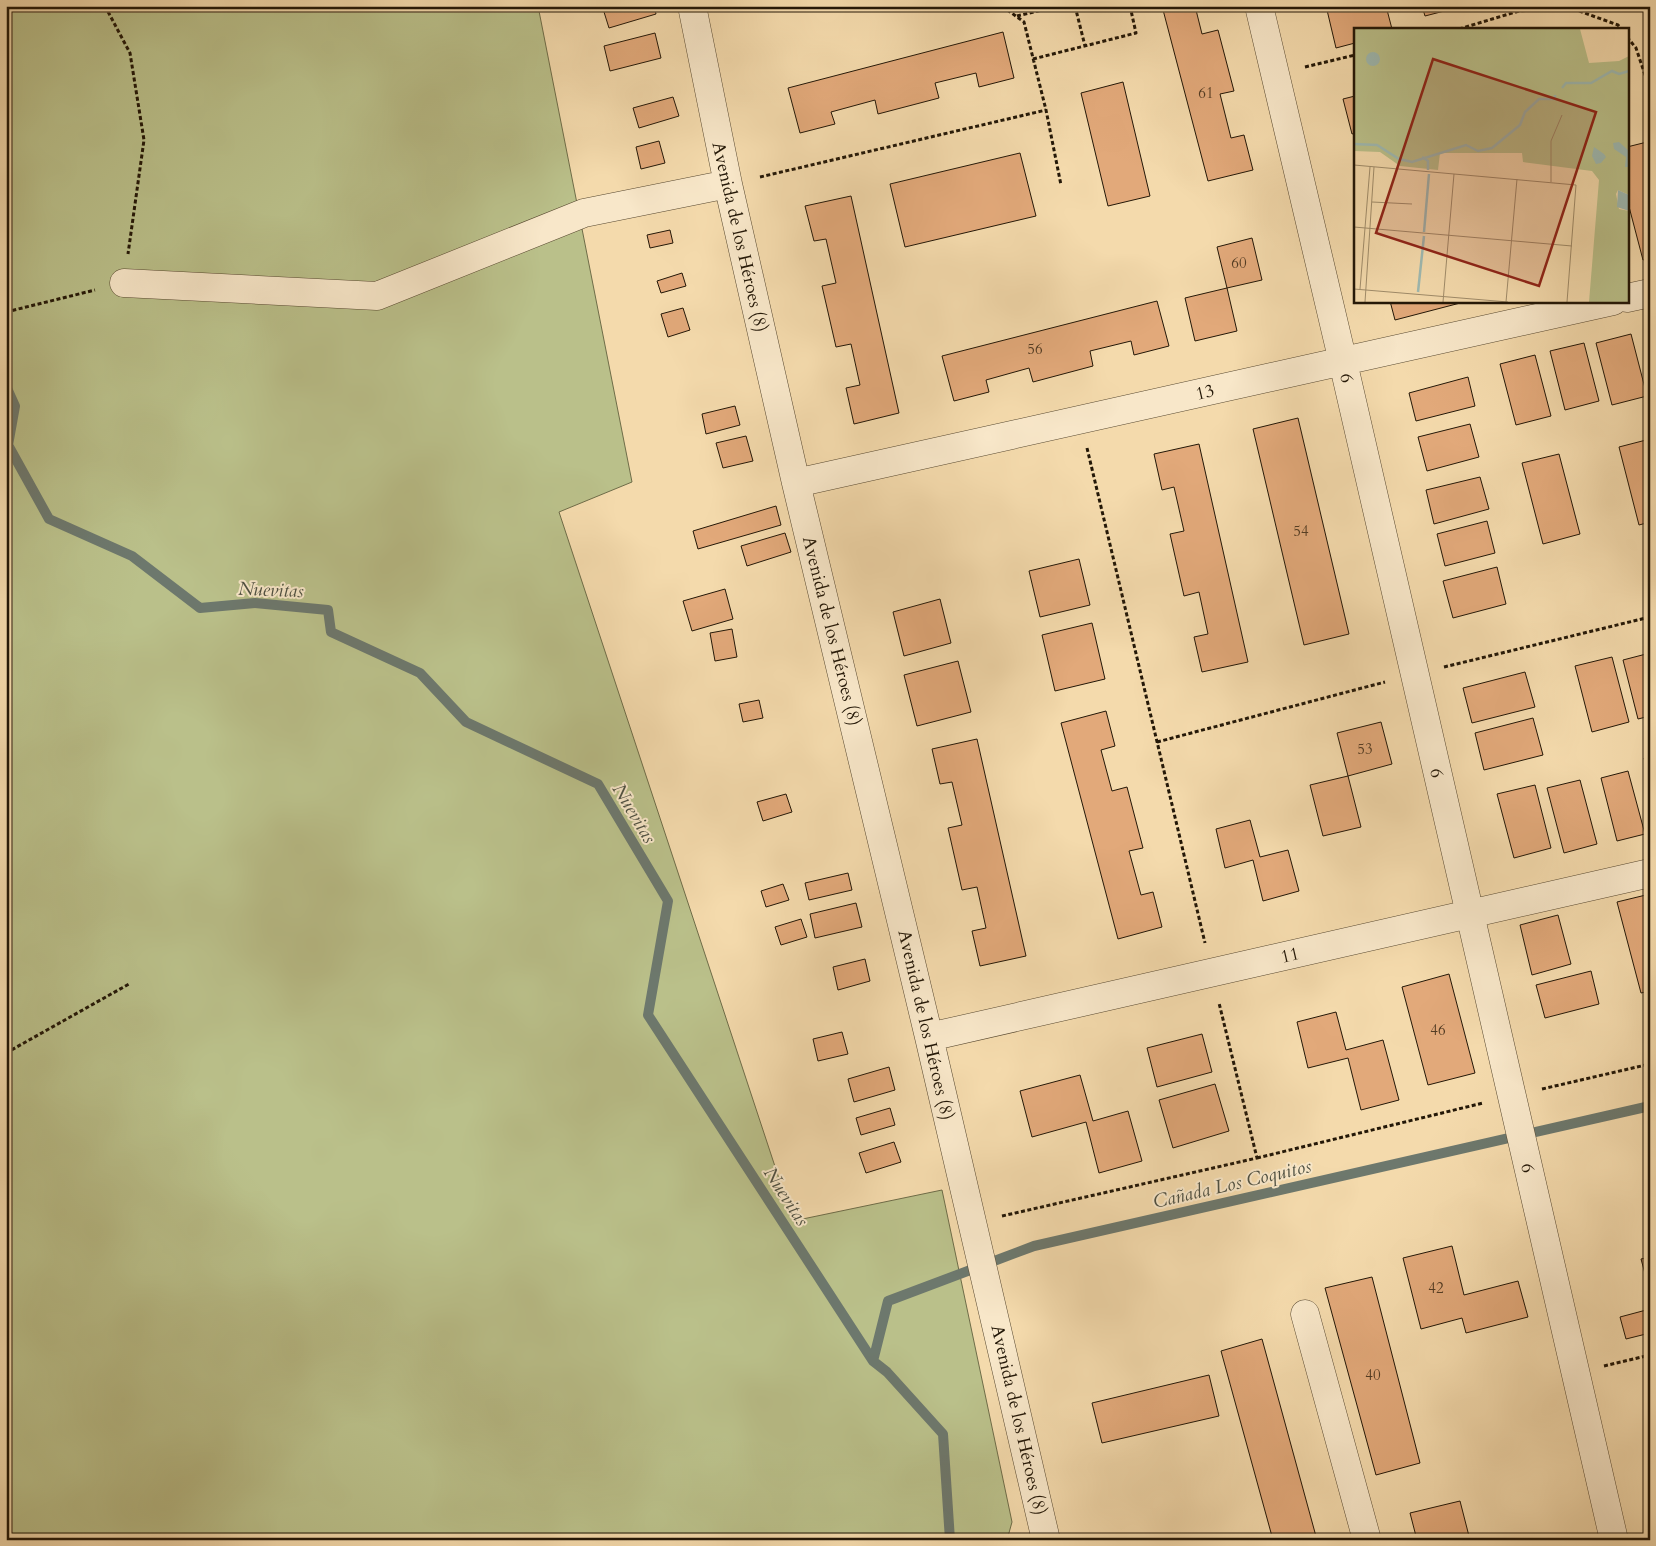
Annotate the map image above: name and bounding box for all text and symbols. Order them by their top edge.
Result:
inset map [1354,28,1628,302]
house number: 61 [1198,83,1214,103]
street label: Avenida de los Héroes (8) [705,140,774,335]
house number: 60 [1231,253,1247,273]
house number: 56 [1027,339,1043,359]
street label: 6 [1333,371,1360,385]
street label: 13 [1193,378,1217,407]
house number: 54 [1293,521,1309,541]
street label: Avenida de los Héroes (8) [796,534,867,729]
water label: Nuevitas [238,576,305,604]
house number: 53 [1357,739,1373,759]
street label: 6 [1423,766,1450,780]
water label: Nuevitas [606,779,662,849]
street label: Avenida de los Héroes (8) [891,928,960,1123]
street label: 11 [1278,941,1302,970]
house number: 46 [1430,1020,1446,1040]
water label: Cañada Los Coquitos [1151,1153,1314,1215]
street label: 6 [1514,1161,1541,1175]
water label: Nuevitas [757,1162,815,1232]
house number: 42 [1428,1278,1444,1298]
street label: Avenida de los Héroes (8) [984,1323,1053,1518]
house number: 40 [1365,1365,1381,1385]

